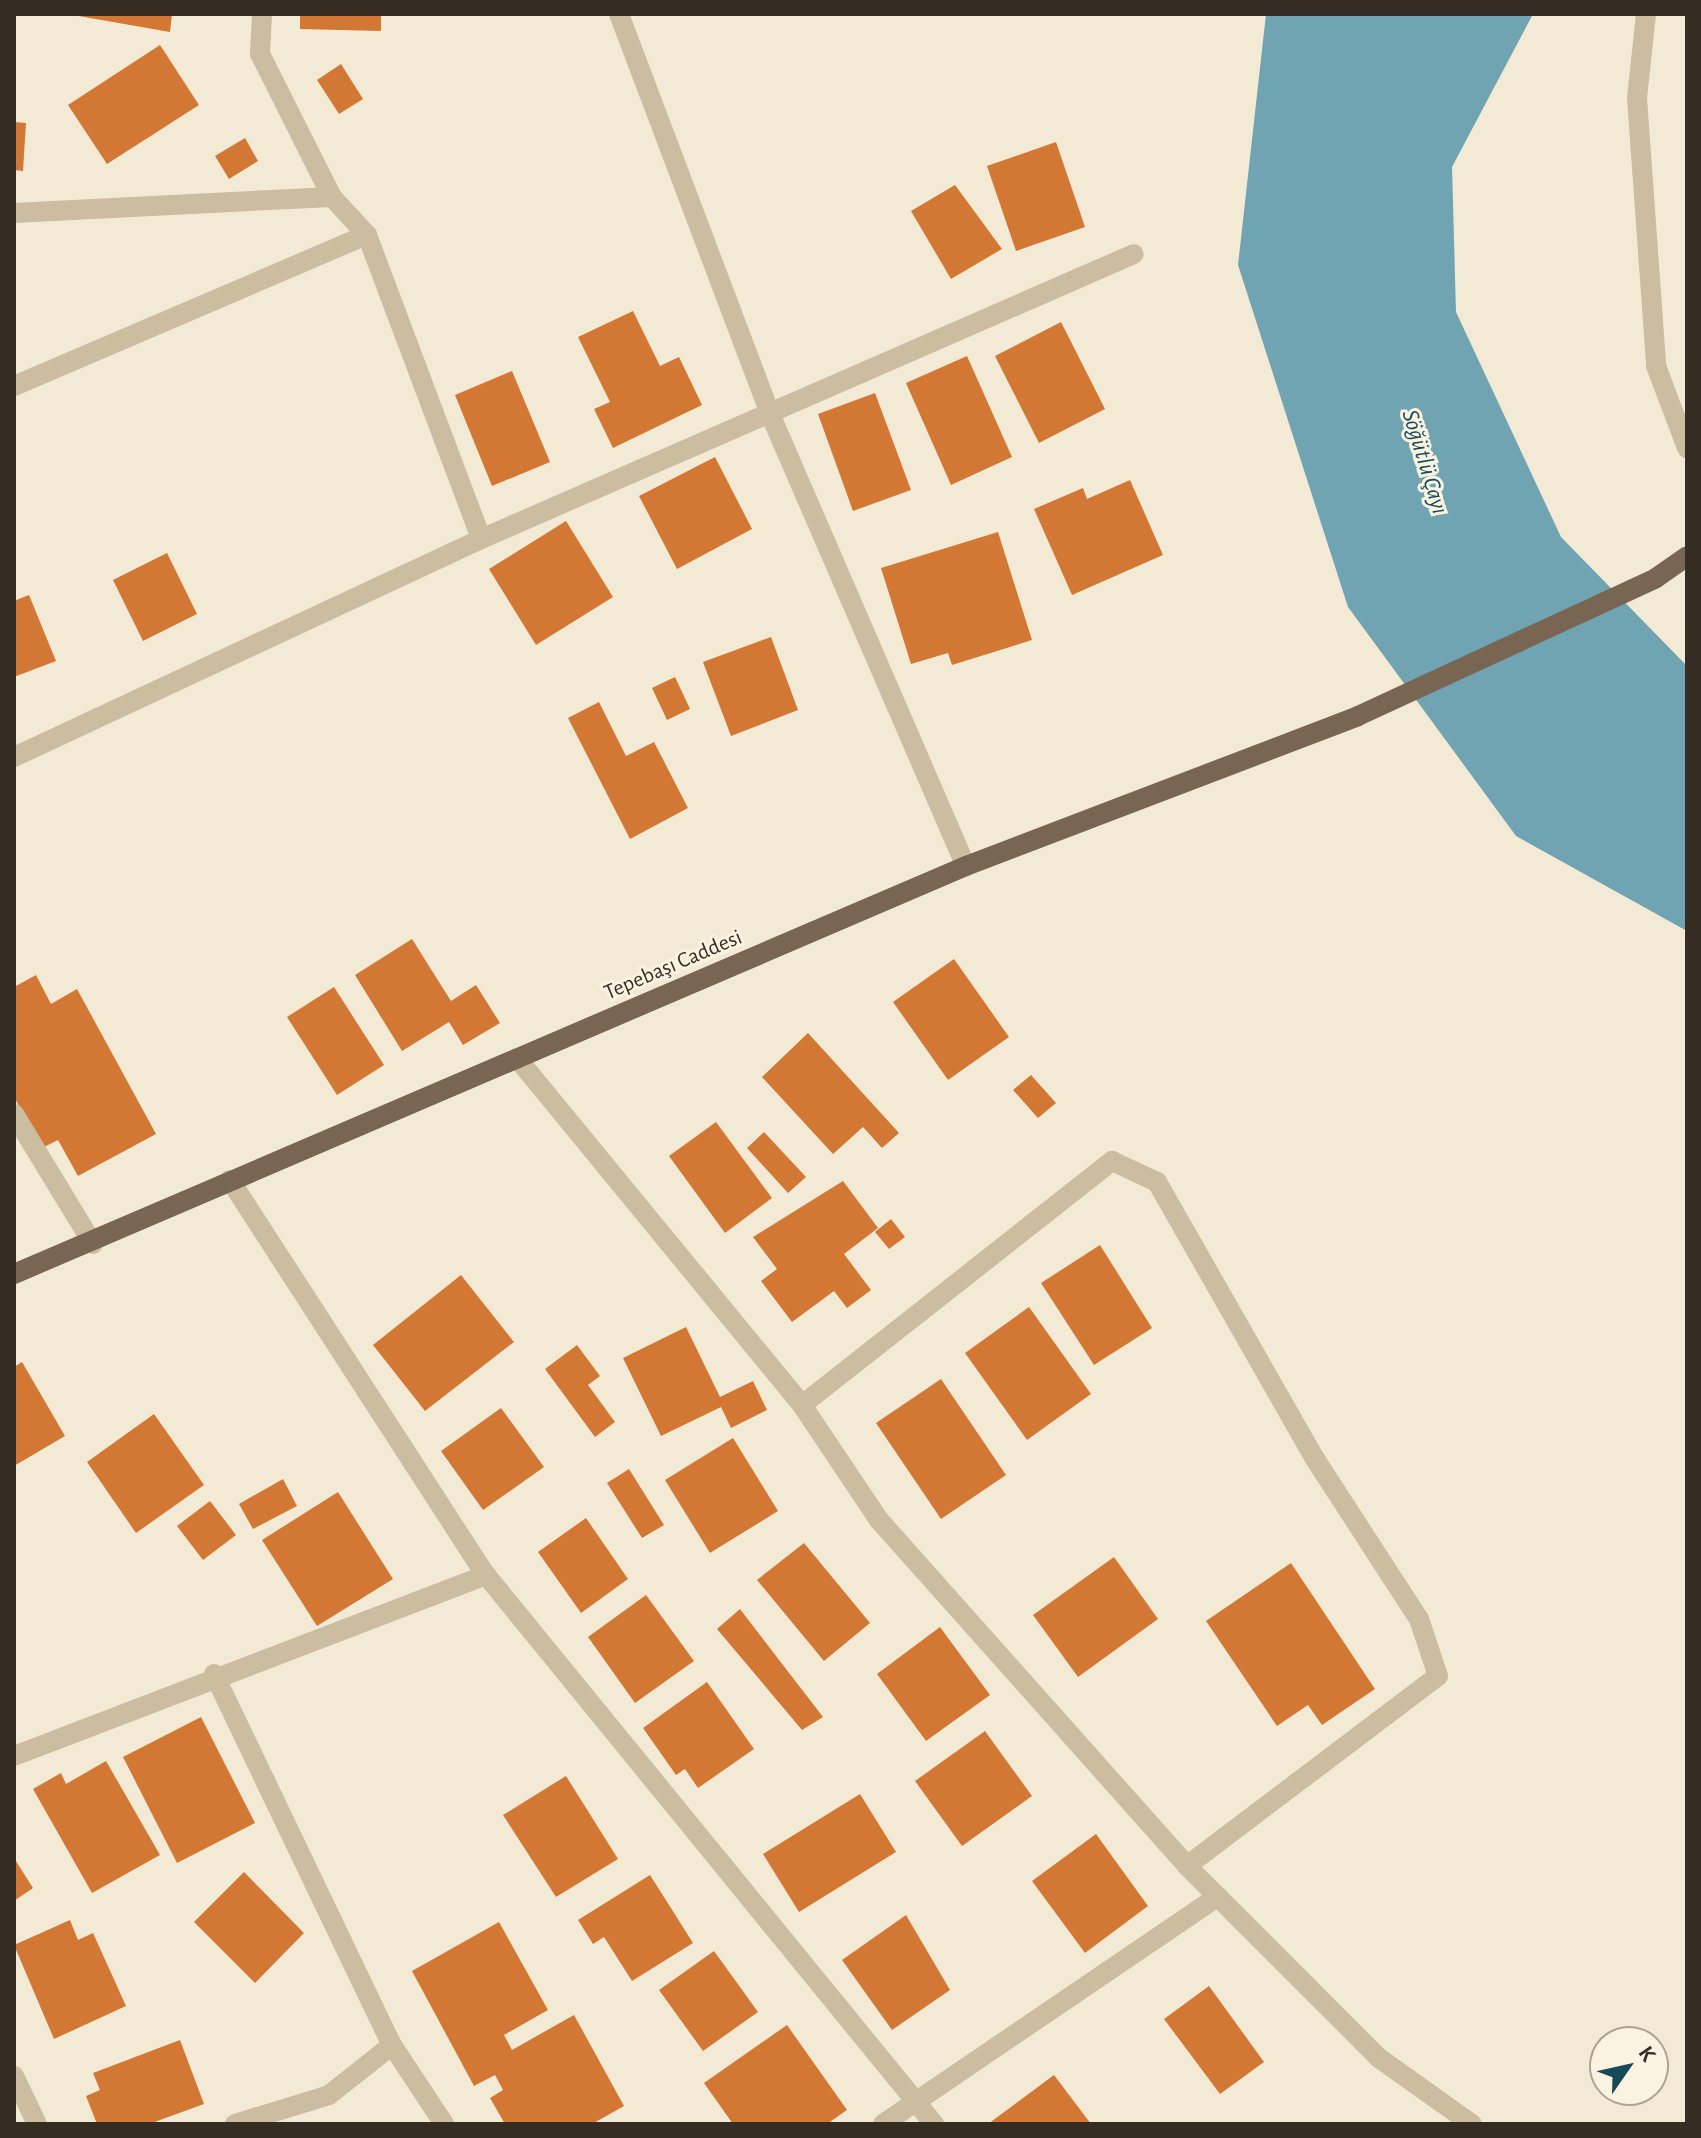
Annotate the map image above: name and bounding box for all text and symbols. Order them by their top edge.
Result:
water label: Söğütlü Çayı [1395,406,1453,518]
street label: Tepebaşı Caddesi [600,924,746,1006]
north arrow [1589,2026,1669,2106]
text: K [1635,2042,1660,2065]

